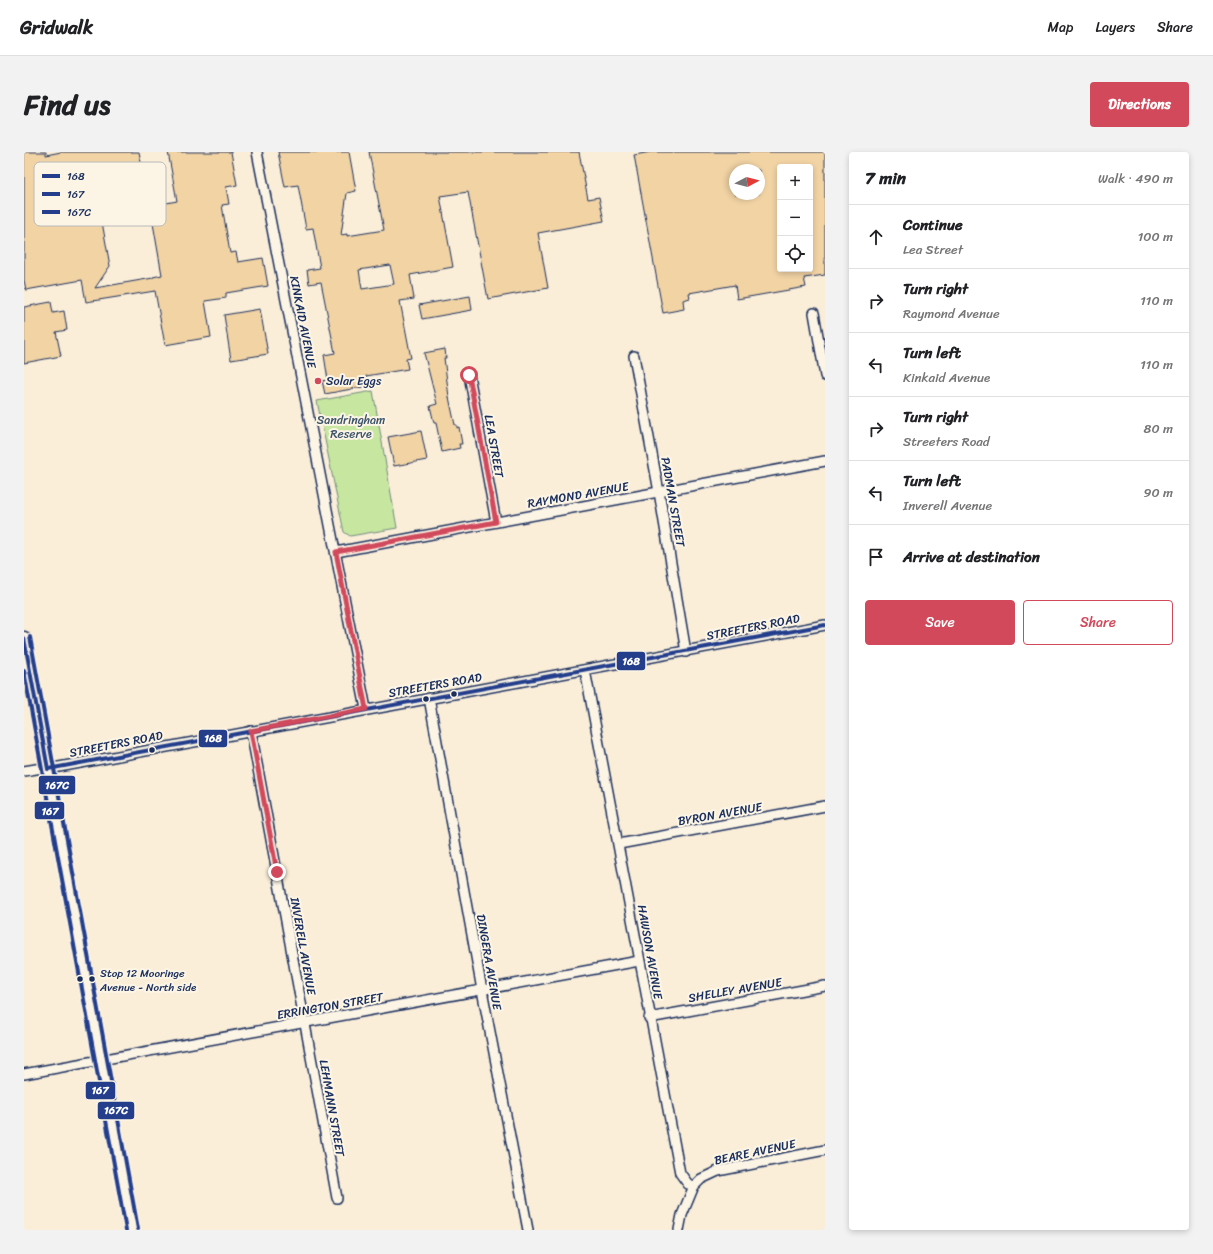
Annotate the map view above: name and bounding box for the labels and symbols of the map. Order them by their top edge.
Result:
legend [34,162,166,226]
north arrow [729,164,765,200]
text: 168 [67,167,85,186]
text: 167 [67,185,85,204]
text: 167C [67,203,91,222]
street label: KINKAID AVENUE [283,274,323,371]
route start [460,366,478,384]
place label: Solar Eggs [326,370,382,392]
marker: Solar Eggs [313,376,323,386]
park label: Sandringham Reserve [317,409,385,445]
street label: LEA STREET [478,413,510,480]
street label: PADMAN STREET [654,455,692,549]
street label: RAYMOND AVENUE [526,475,632,515]
street label: STREETERS ROAD [704,607,802,647]
line badge: 168 [616,651,646,671]
text: 168 [622,652,640,671]
street label: STREETERS ROAD [387,666,484,704]
unlabelled marker [449,689,459,699]
unlabelled marker [421,694,431,704]
street label: STREETERS ROAD [67,724,165,764]
line badge: 168 [198,729,228,748]
text: 168 [204,729,222,748]
unlabelled marker [147,745,157,755]
line badge: 167C [38,775,76,795]
text: 167C [45,776,69,795]
street label: BYRON AVENUE [676,796,765,832]
line badge: 167 [34,801,65,820]
text: 167 [41,802,60,821]
route end [268,863,286,881]
street label: INVERELL AVENUE [283,894,323,998]
street label: HAWSON AVENUE [631,903,669,1002]
street label: DINGERA AVENUE [470,912,508,1013]
place label: Stop 12 Mooringe Avenue - North side [99,964,197,997]
street label: SHELLEY AVENUE [686,971,785,1009]
unlabelled marker [75,974,85,984]
marker: Stop 12 Mooringe Avenue - North side [87,974,97,984]
street label: ERRINGTON STREET [275,986,386,1026]
street label: LEHMANN STREET [313,1058,351,1159]
line badge: 167 [85,1081,116,1100]
text: 167 [91,1081,110,1100]
line badge: 167C [97,1101,135,1120]
text: 167C [104,1101,128,1120]
street label: BEARE AVENUE [712,1132,799,1171]

